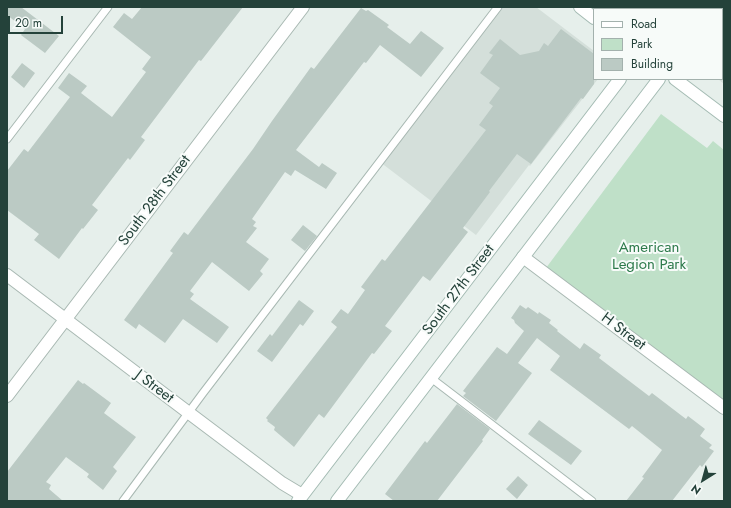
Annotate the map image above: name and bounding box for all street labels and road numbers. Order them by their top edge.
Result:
street label: South 28th Street [115,152,195,250]
street label: South 27th Street [419,241,499,339]
street label: H Street [597,309,649,355]
street label: J Street [131,367,177,407]

